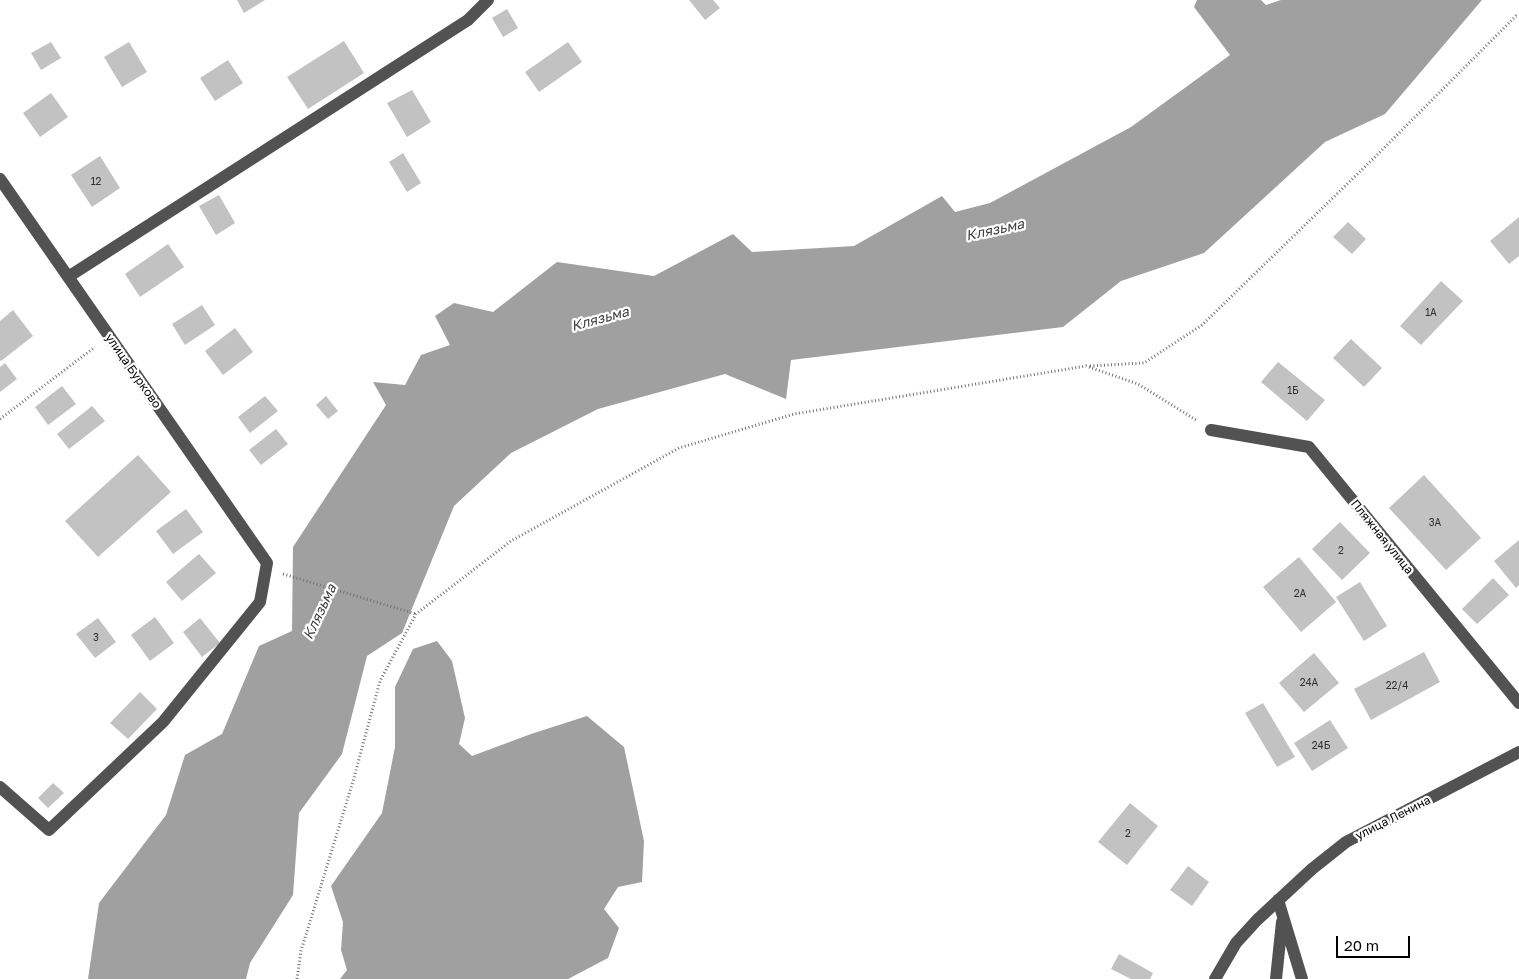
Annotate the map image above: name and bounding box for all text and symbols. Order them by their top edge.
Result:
house number: 12 [91,176,101,188]
water label: Клязьма [964,216,1026,244]
water label: Клязьма [569,303,631,335]
house number: 1А [1425,307,1437,319]
street label: улица Бурково [102,331,164,411]
house number: 1Б [1287,385,1299,397]
street label: Пляжная улица [1348,497,1416,577]
house number: 3А [1429,517,1441,529]
house number: 2 [1338,545,1344,557]
water label: Клязьма [300,582,340,642]
house number: 2А [1294,588,1306,600]
house number: 3 [93,632,99,644]
house number: 24А [1300,677,1318,689]
house number: 22/4 [1386,680,1408,692]
house number: 24Б [1312,740,1330,752]
street label: улица Ленина [1353,793,1433,843]
house number: 2 [1125,828,1131,840]
scale bar [1339,926,1413,958]
text: 20 m [1344,936,1379,954]

